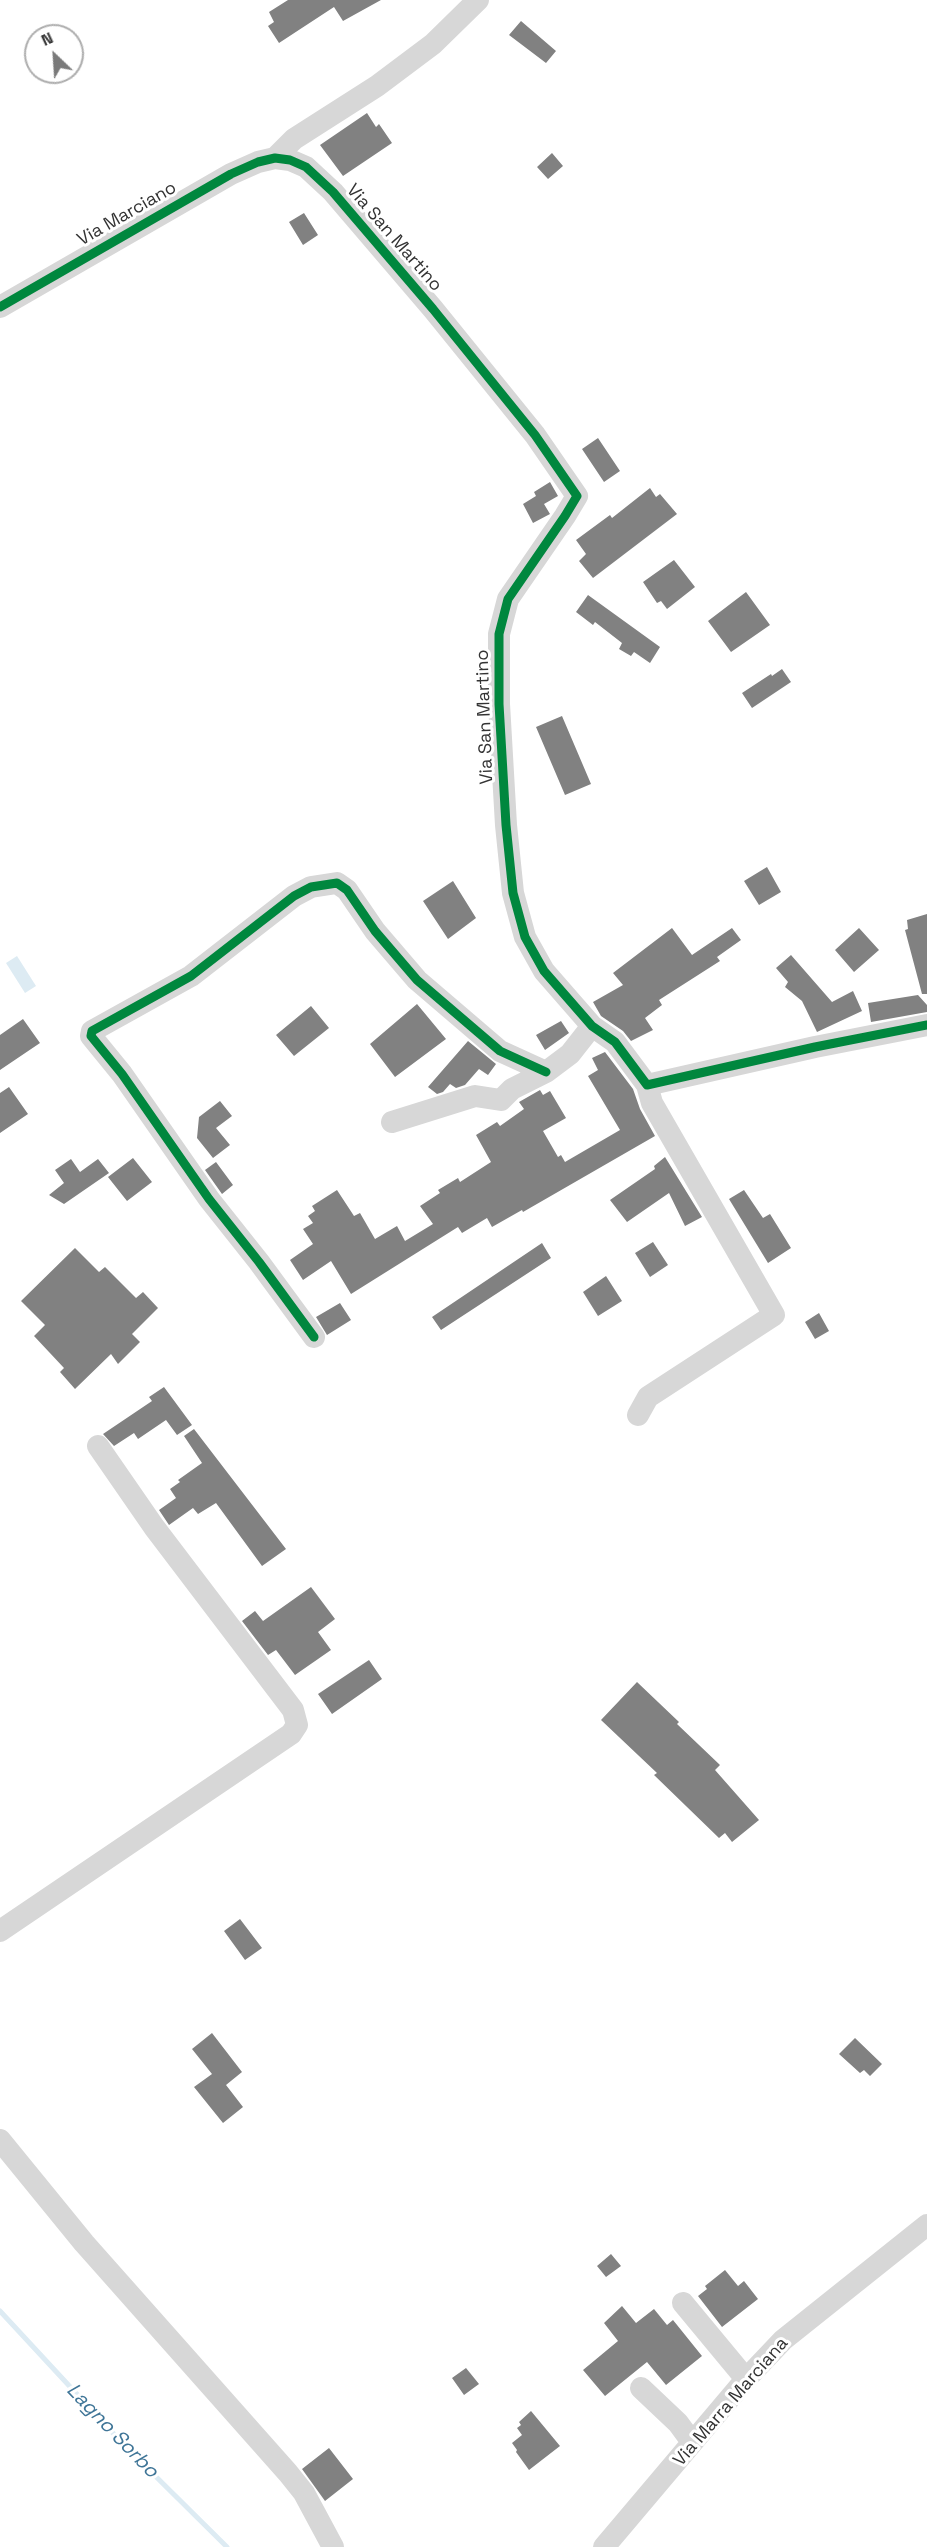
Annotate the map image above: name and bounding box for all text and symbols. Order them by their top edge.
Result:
north arrow [24,24,84,84]
text: N [38,27,56,51]
street label: Via Marciano [74,177,180,251]
street label: Via San Martino [342,180,446,296]
street label: Via San Martino [472,649,498,785]
street label: Via Marra Marciana [669,2333,793,2471]
water label: Lagno Sorbo [61,2379,163,2483]

